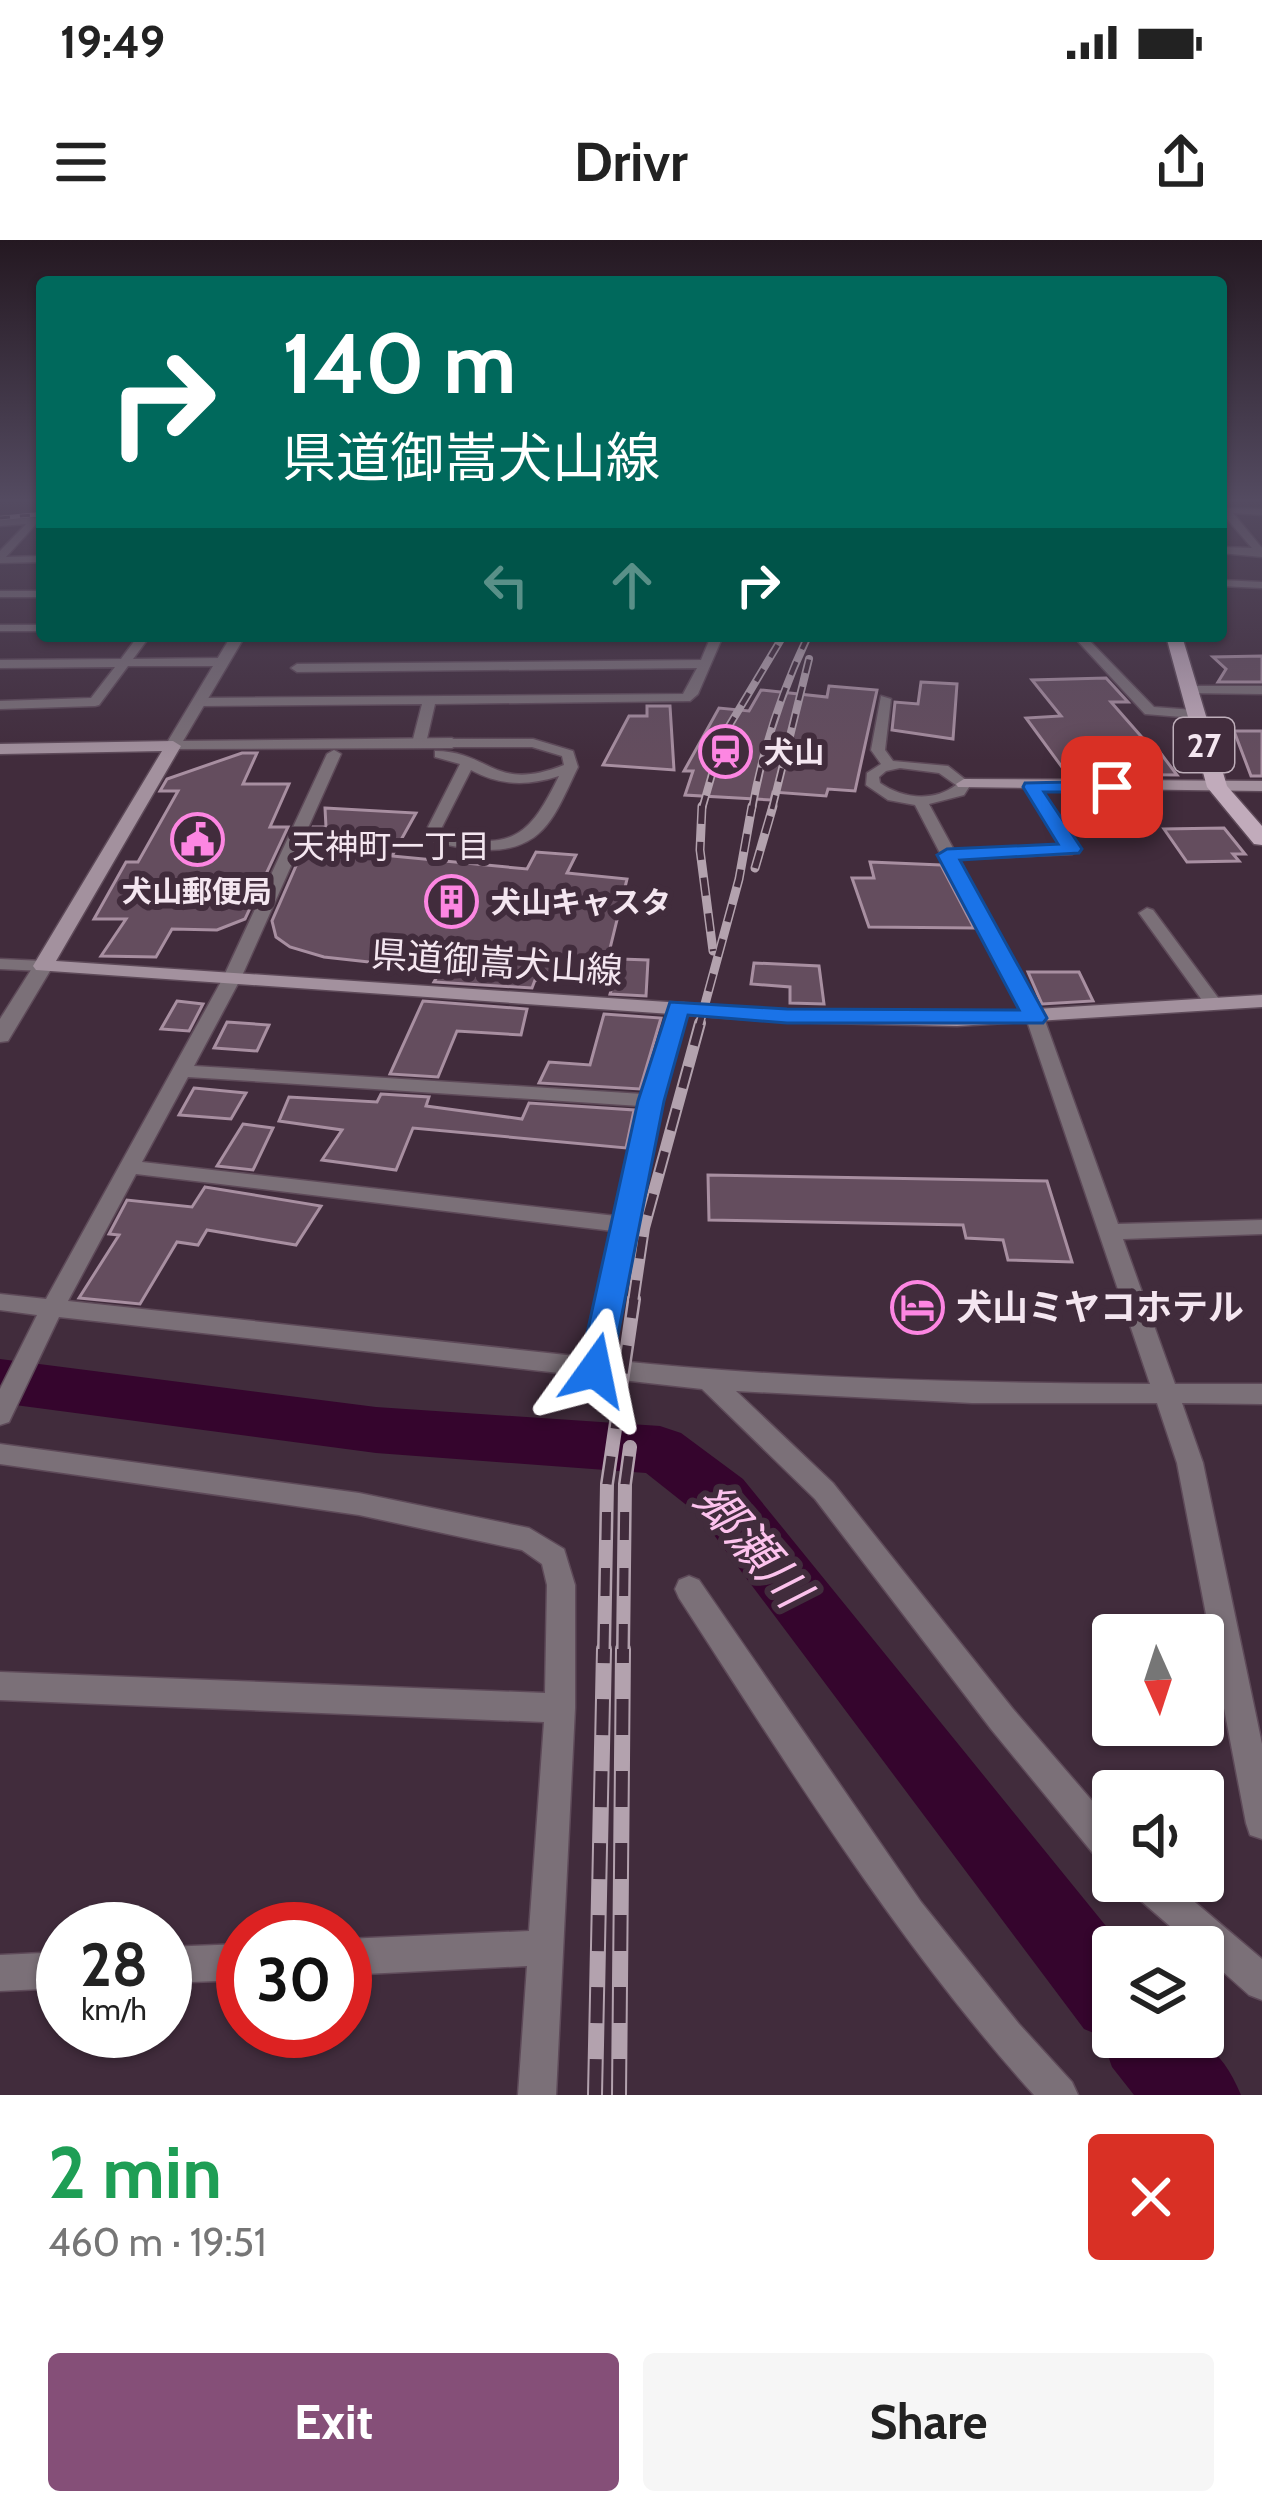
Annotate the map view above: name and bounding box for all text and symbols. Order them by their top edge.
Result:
text: 19:49 [60,15,165,69]
icon: menu [48,129,114,195]
text: Drivr [574,129,688,195]
icon: share [1148,129,1214,195]
text: 140 m [282,312,516,414]
icon: right [84,324,240,480]
text: 県道御嵩犬山線 [282,425,660,491]
icon: left [473,552,539,618]
icon: ahead [599,552,665,618]
icon: right [725,552,791,618]
road number: 27 [1174,718,1234,772]
station icon: 犬山 [697,724,753,780]
place label: 犬山 [764,734,824,771]
pin [1061,736,1163,838]
icon: arrive [1079,754,1145,820]
public building icon: 犬山郵便局 [169,811,225,867]
district label: 天神町一丁目 [292,826,490,866]
place label: 犬山郵便局 [122,873,272,910]
building icon: 犬山キャスタ [424,874,480,930]
place label: 犬山キャスタ [491,884,671,921]
street label: 県道御嵩犬山線 [370,931,624,993]
hotel icon: 犬山ミヤコホテル [889,1279,945,1335]
place label: 犬山ミヤコホテル [956,1285,1244,1329]
position arrow [532,1307,658,1433]
water label: 郷瀬川 [683,1472,824,1622]
north arrow [1092,1614,1224,1746]
map controls [1092,1614,1224,2058]
button: sound [1092,1770,1224,1902]
speed limit sign: 30 [216,1902,372,2058]
button: layers [1092,1926,1224,2058]
text: 28 [80,1928,148,2001]
text: km/h [81,1991,147,2028]
text: 2 min [48,2129,222,2216]
button: close [1088,2134,1214,2260]
text: 460 m · 19:51 [48,2218,267,2266]
button: Exit [48,2353,619,2491]
button: Share [643,2353,1214,2491]

